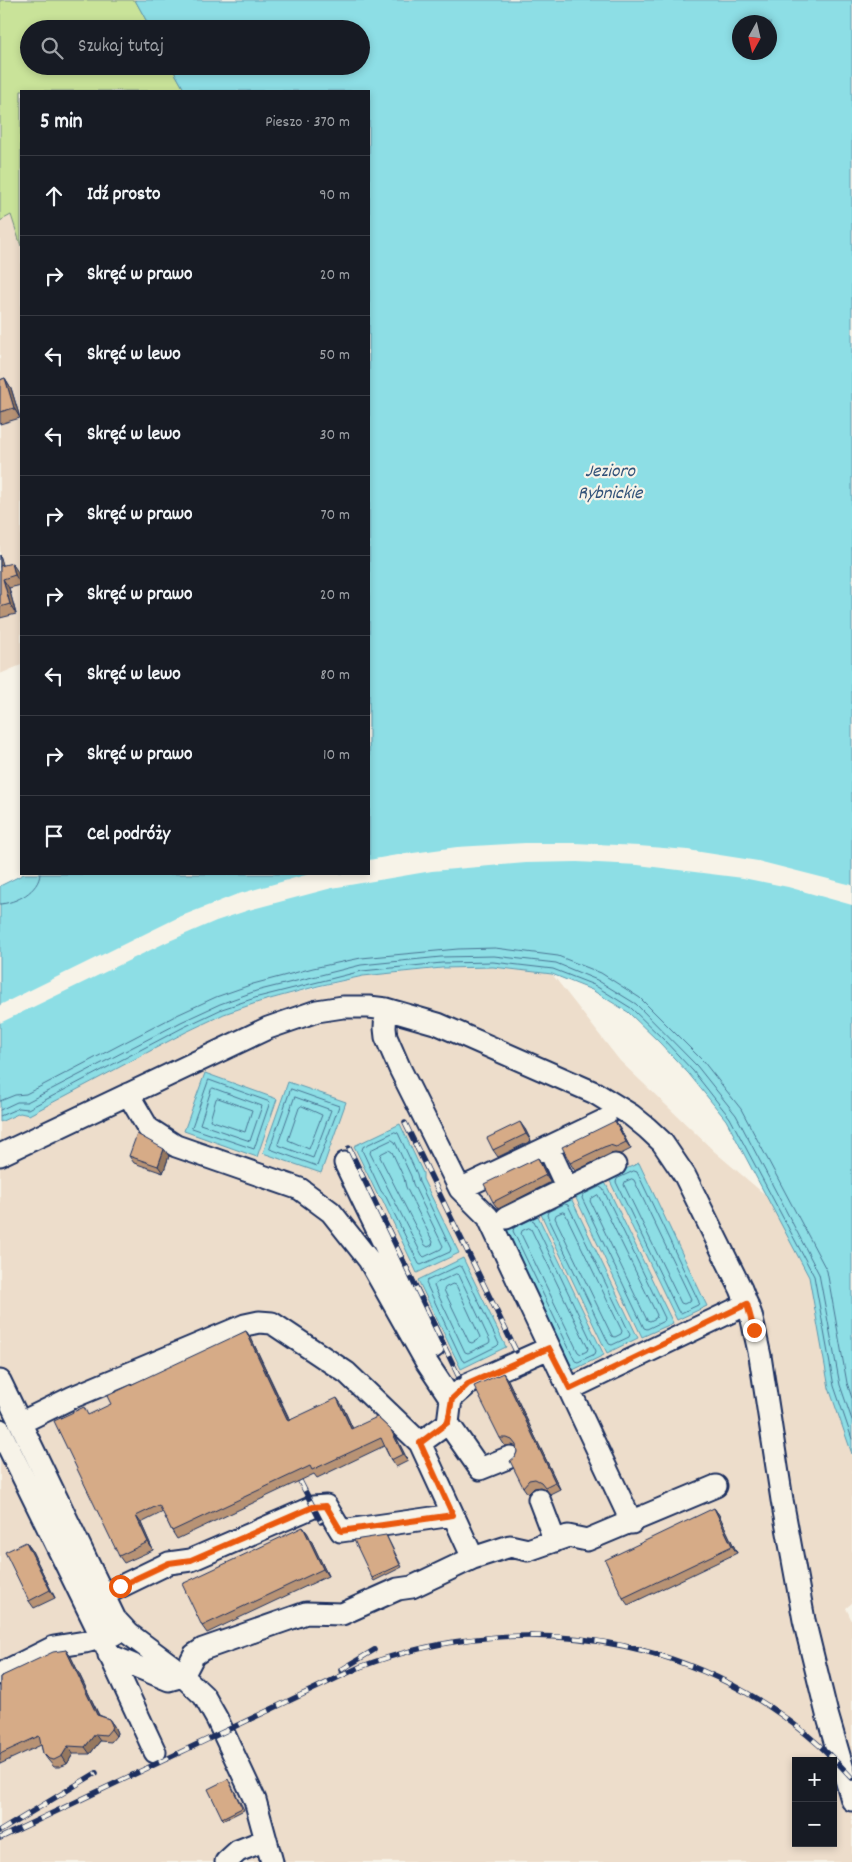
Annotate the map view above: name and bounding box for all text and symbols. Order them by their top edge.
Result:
north arrow [732,15,777,60]
search box [20,20,370,75]
icon: search [38,34,66,62]
text: Szukaj tutaj [78,34,164,61]
text: 5 min [40,108,83,138]
text: Pieszo · 370 m [265,111,350,134]
icon: ahead [40,182,68,210]
text: Idź prosto [87,182,160,209]
text: 90 m [319,184,350,207]
icon: right [40,262,68,290]
text: Skręć w prawo [87,262,193,289]
text: 20 m [320,264,350,287]
icon: left [40,342,68,370]
text: Skręć w lewo [87,342,181,369]
text: 50 m [319,344,350,367]
icon: left [40,422,68,450]
text: Skręć w lewo [87,422,181,449]
text: 30 m [320,424,350,447]
water label: Jezioro Rybnickie [578,459,644,508]
icon: right [40,502,68,530]
text: Skręć w prawo [87,502,193,529]
text: 70 m [320,504,350,527]
icon: right [40,582,68,610]
text: Skręć w prawo [87,582,193,609]
text: 20 m [320,584,350,607]
icon: left [40,662,68,690]
text: Skręć w lewo [87,662,181,689]
text: 80 m [320,664,350,687]
icon: right [40,742,68,770]
text: Skręć w prawo [87,742,193,769]
text: 10 m [323,744,350,767]
icon: arrive [40,822,68,850]
text: Cel podróży [87,822,170,849]
route end [743,1319,766,1342]
route start [109,1575,132,1598]
map controls [792,1757,837,1847]
button: + [792,1757,837,1802]
button: − [792,1802,837,1847]

